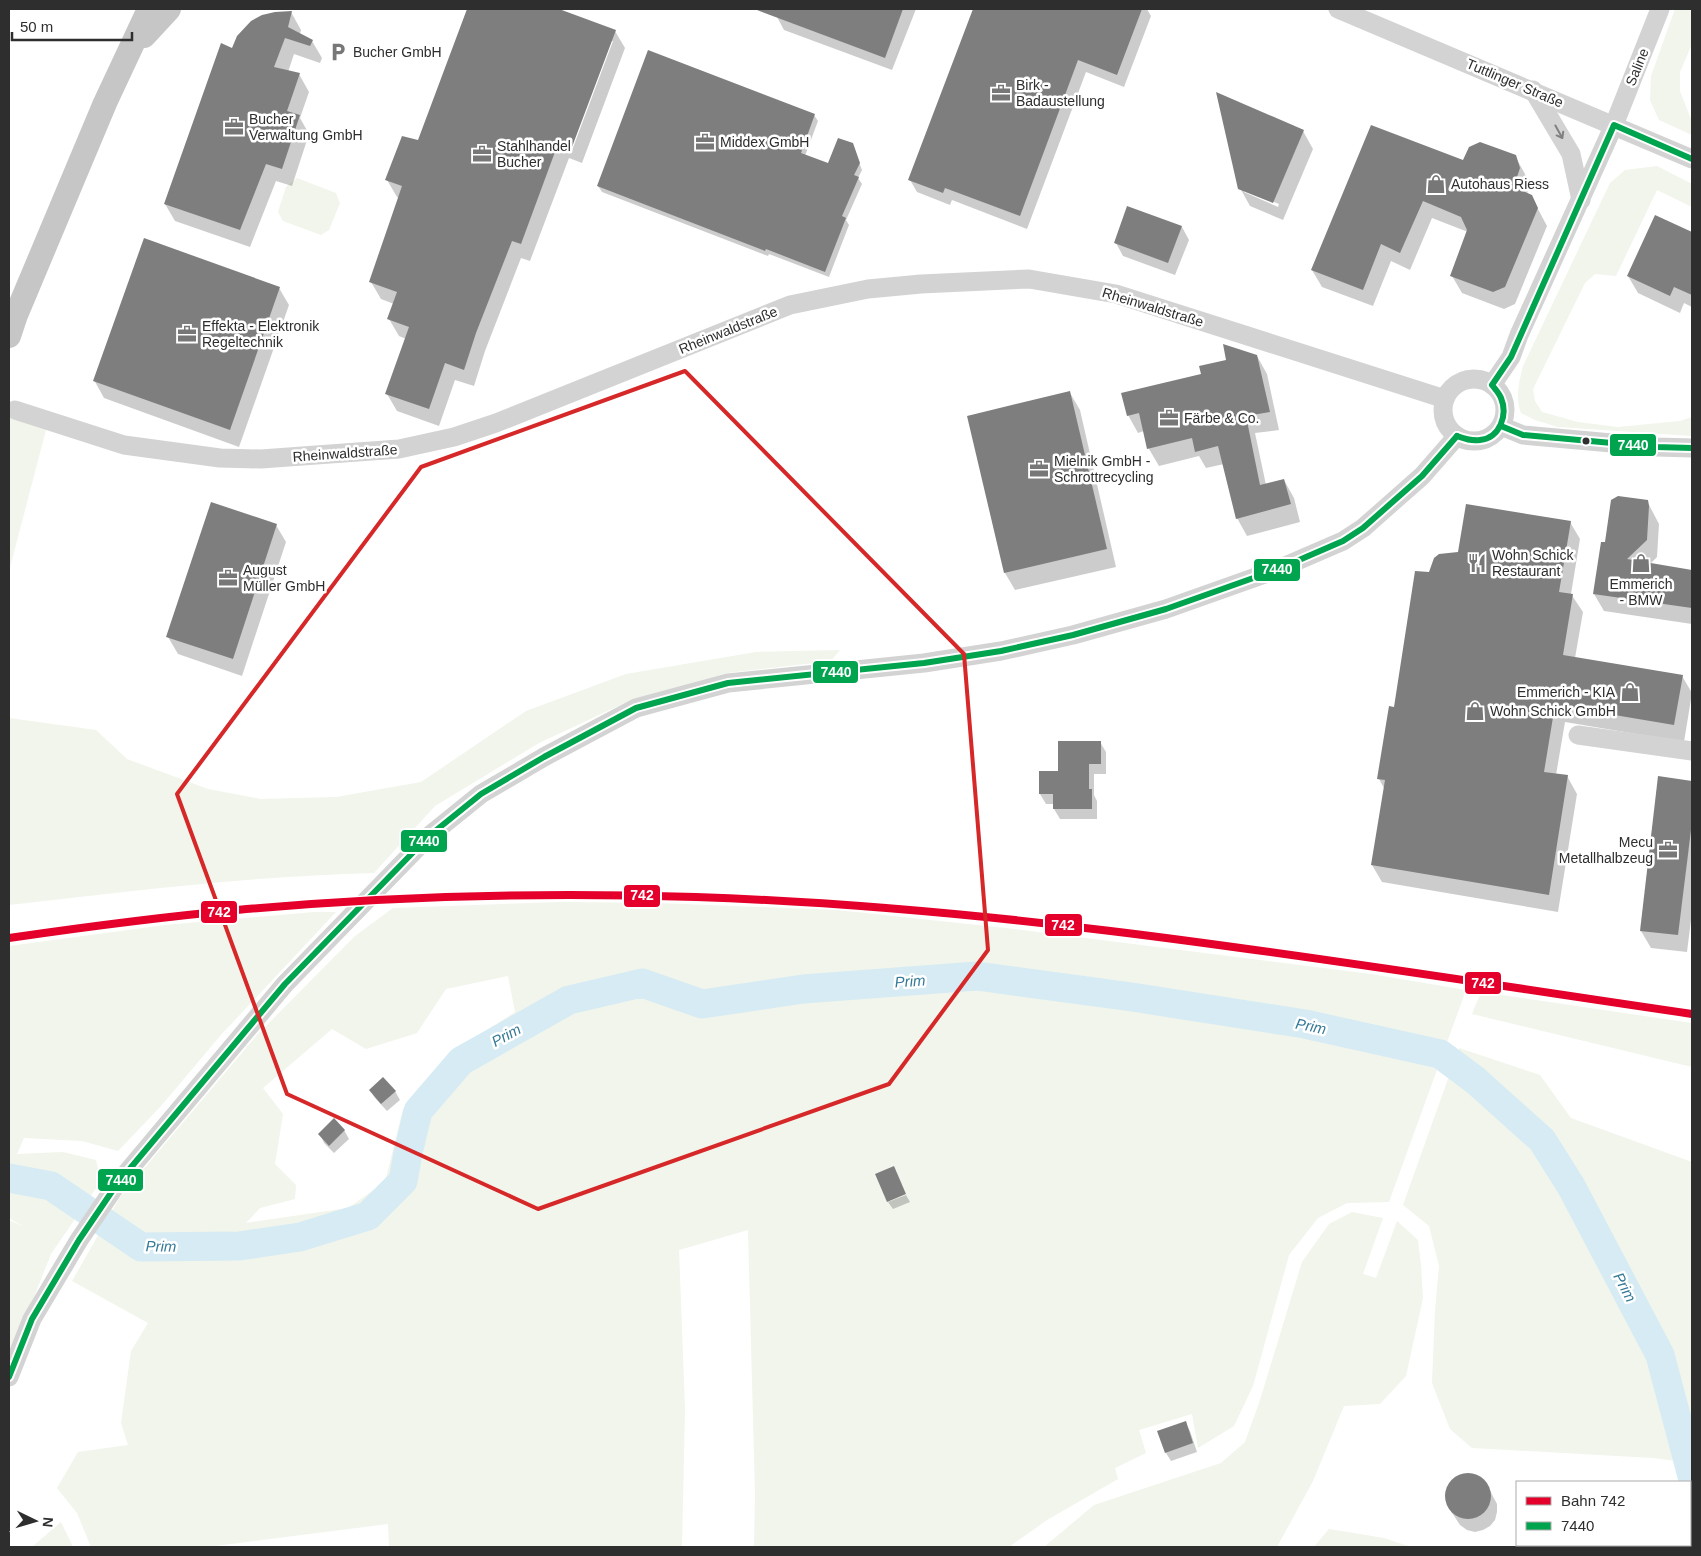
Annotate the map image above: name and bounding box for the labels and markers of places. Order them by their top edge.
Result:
parking icon: Bucher GmbH [327,41,349,63]
place label: Bucher GmbH [353,44,442,60]
place label: Birk - Badaustellung [1016,77,1105,109]
office icon: Birk - Badaustellung [990,82,1012,104]
place label: Bucher Verwaltung GmbH [249,111,363,143]
office icon: Bucher Verwaltung GmbH [223,116,245,138]
office icon: Middex GmbH [694,131,716,153]
place label: Middex GmbH [720,134,809,150]
place label: Stahlhandel Bucher [497,138,571,170]
office icon: Stahlhandel Bucher [471,143,493,165]
shop icon: Autohaus Riess [1425,173,1447,195]
place label: Autohaus Riess [1451,176,1549,192]
place label: Effekta - Elektronik Regeltechnik [202,318,320,350]
office icon: Effekta - Elektronik Regeltechnik [176,323,198,345]
office icon: Färbe & Co. [1158,407,1180,429]
place label: Färbe & Co. [1184,410,1259,426]
unlabelled marker [1581,436,1591,446]
place label: Mielnik GmbH - Schrottrecycling [1054,453,1154,485]
office icon: Mielnik GmbH - Schrottrecycling [1028,458,1050,480]
place label: Wohn Schick Restaurant [1492,547,1574,579]
restaurant icon: Wohn Schick Restaurant [1466,552,1488,574]
shop icon: Emmerich - BMW [1630,552,1652,574]
place label: August Müller GmbH [243,562,325,594]
office icon: August Müller GmbH [217,567,239,589]
place label: Emmerich - BMW [1609,576,1673,608]
shop icon: Emmerich - KIA [1619,681,1641,703]
place label: Emmerich - KIA [1517,684,1616,700]
shop icon: Wohn Schick GmbH [1464,700,1486,722]
place label: Wohn Schick GmbH [1490,703,1616,719]
place label: Mecu Metallhalbzeug [1559,834,1653,866]
office icon: Mecu Metallhalbzeug [1657,839,1679,861]

